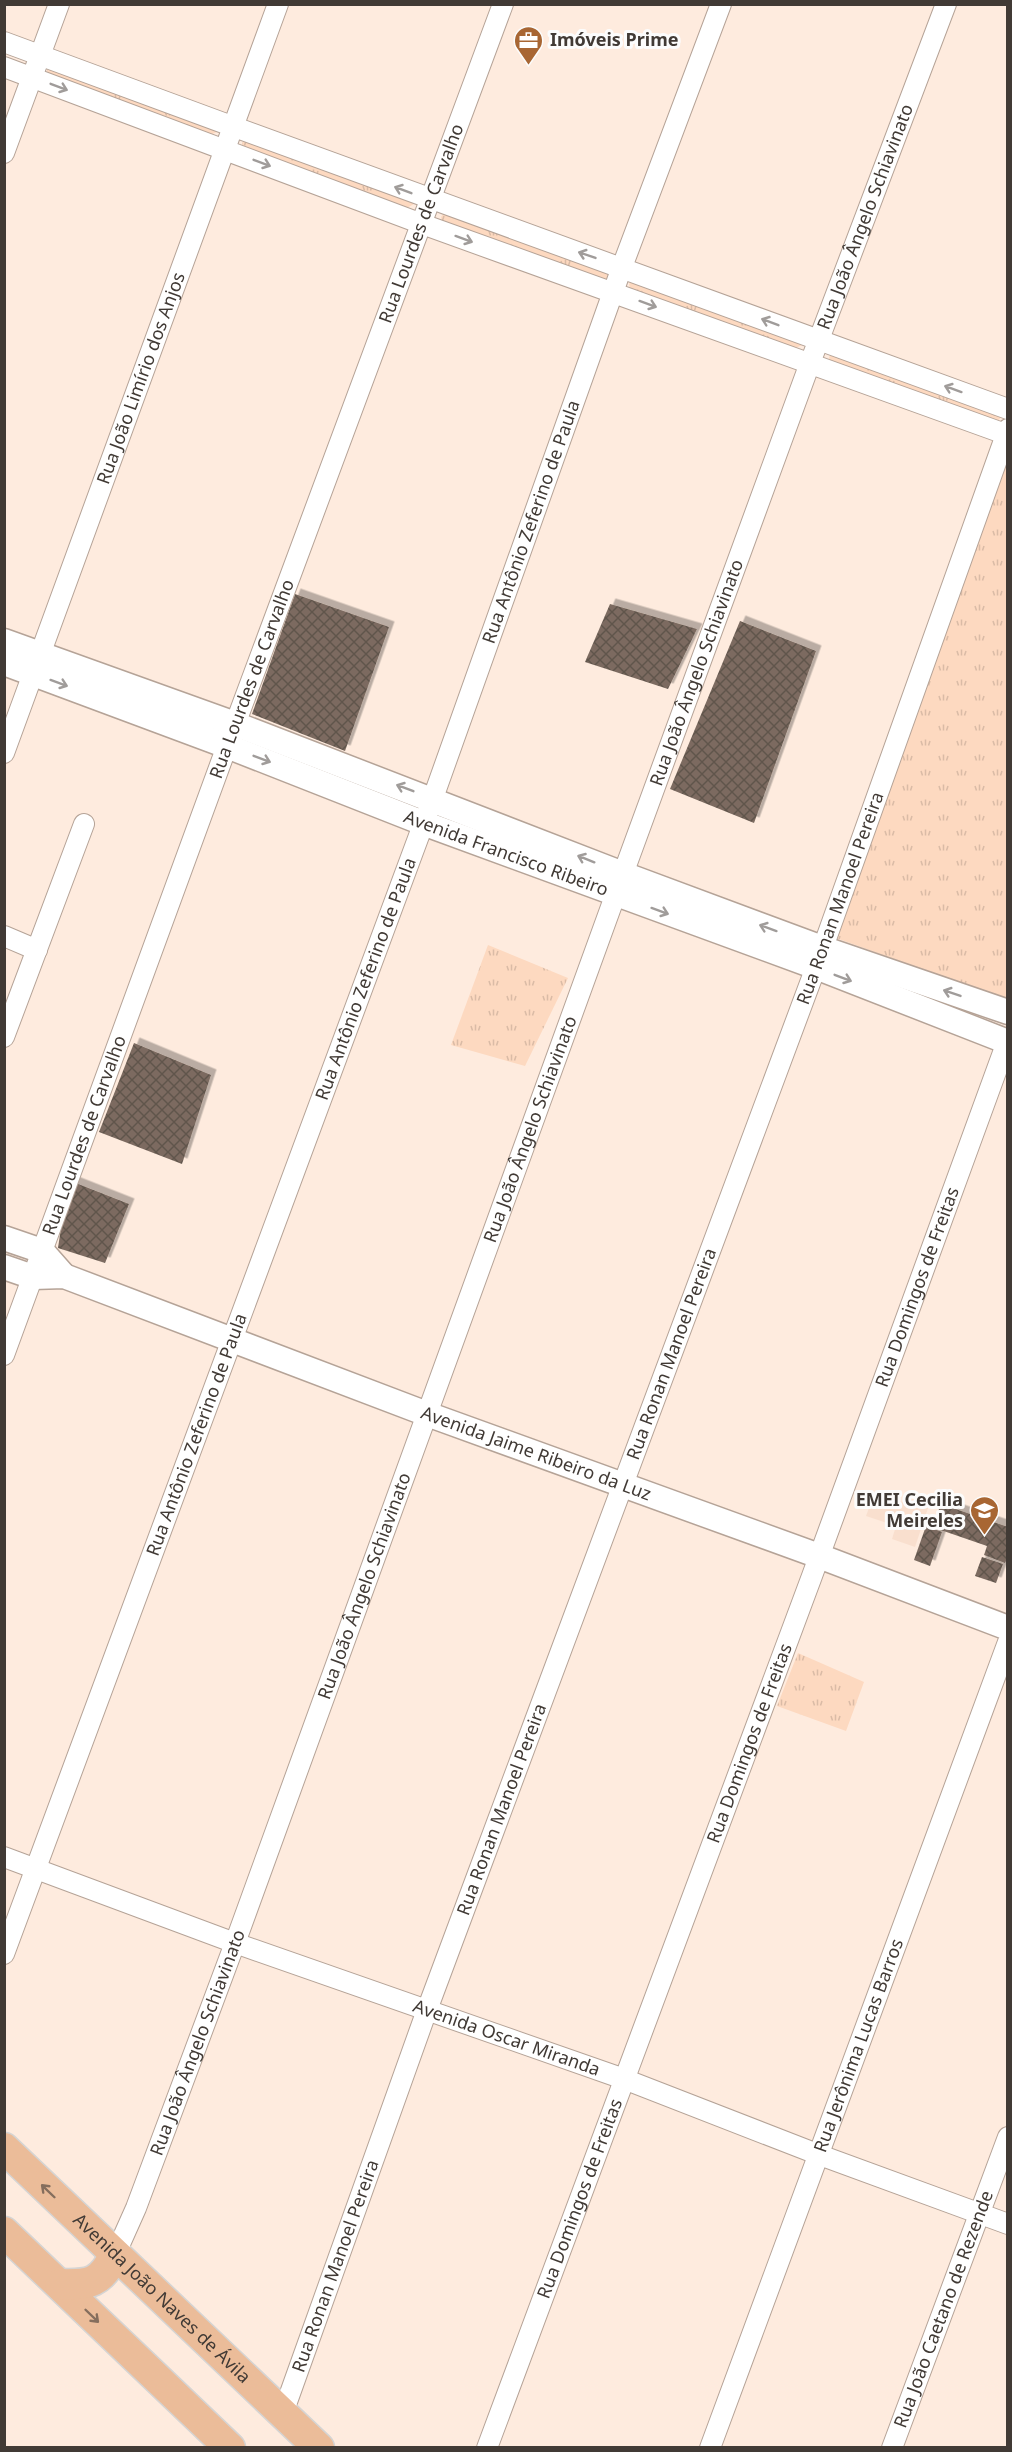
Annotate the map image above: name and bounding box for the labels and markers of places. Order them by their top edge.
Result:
office icon: Imóveis Prime [513,24,545,66]
place label: Imóveis Prime [550,27,678,51]
place label: EMEI Cecilia Meireles [856,1487,963,1532]
school or university icon: EMEI Cecilia Meireles [968,1494,1000,1536]

